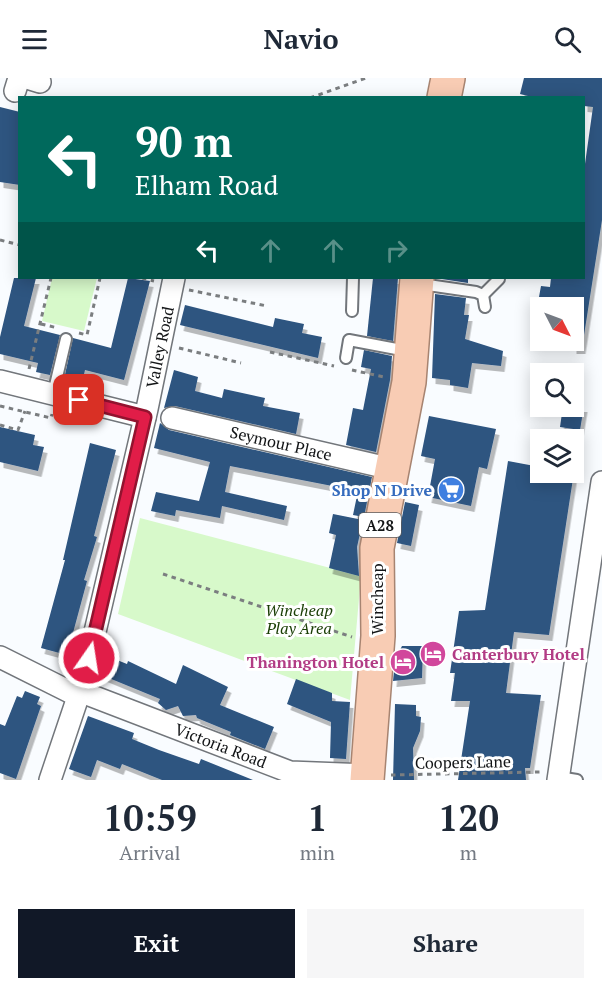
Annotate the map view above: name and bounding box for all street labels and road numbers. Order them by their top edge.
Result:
street label: Valley Road [141,304,179,390]
street label: Seymour Place [228,421,334,466]
road number: A28 [359,513,401,537]
street label: Wincheap [366,563,388,635]
street label: Victoria Road [172,718,270,773]
street label: Coopers Lane [415,750,511,774]

